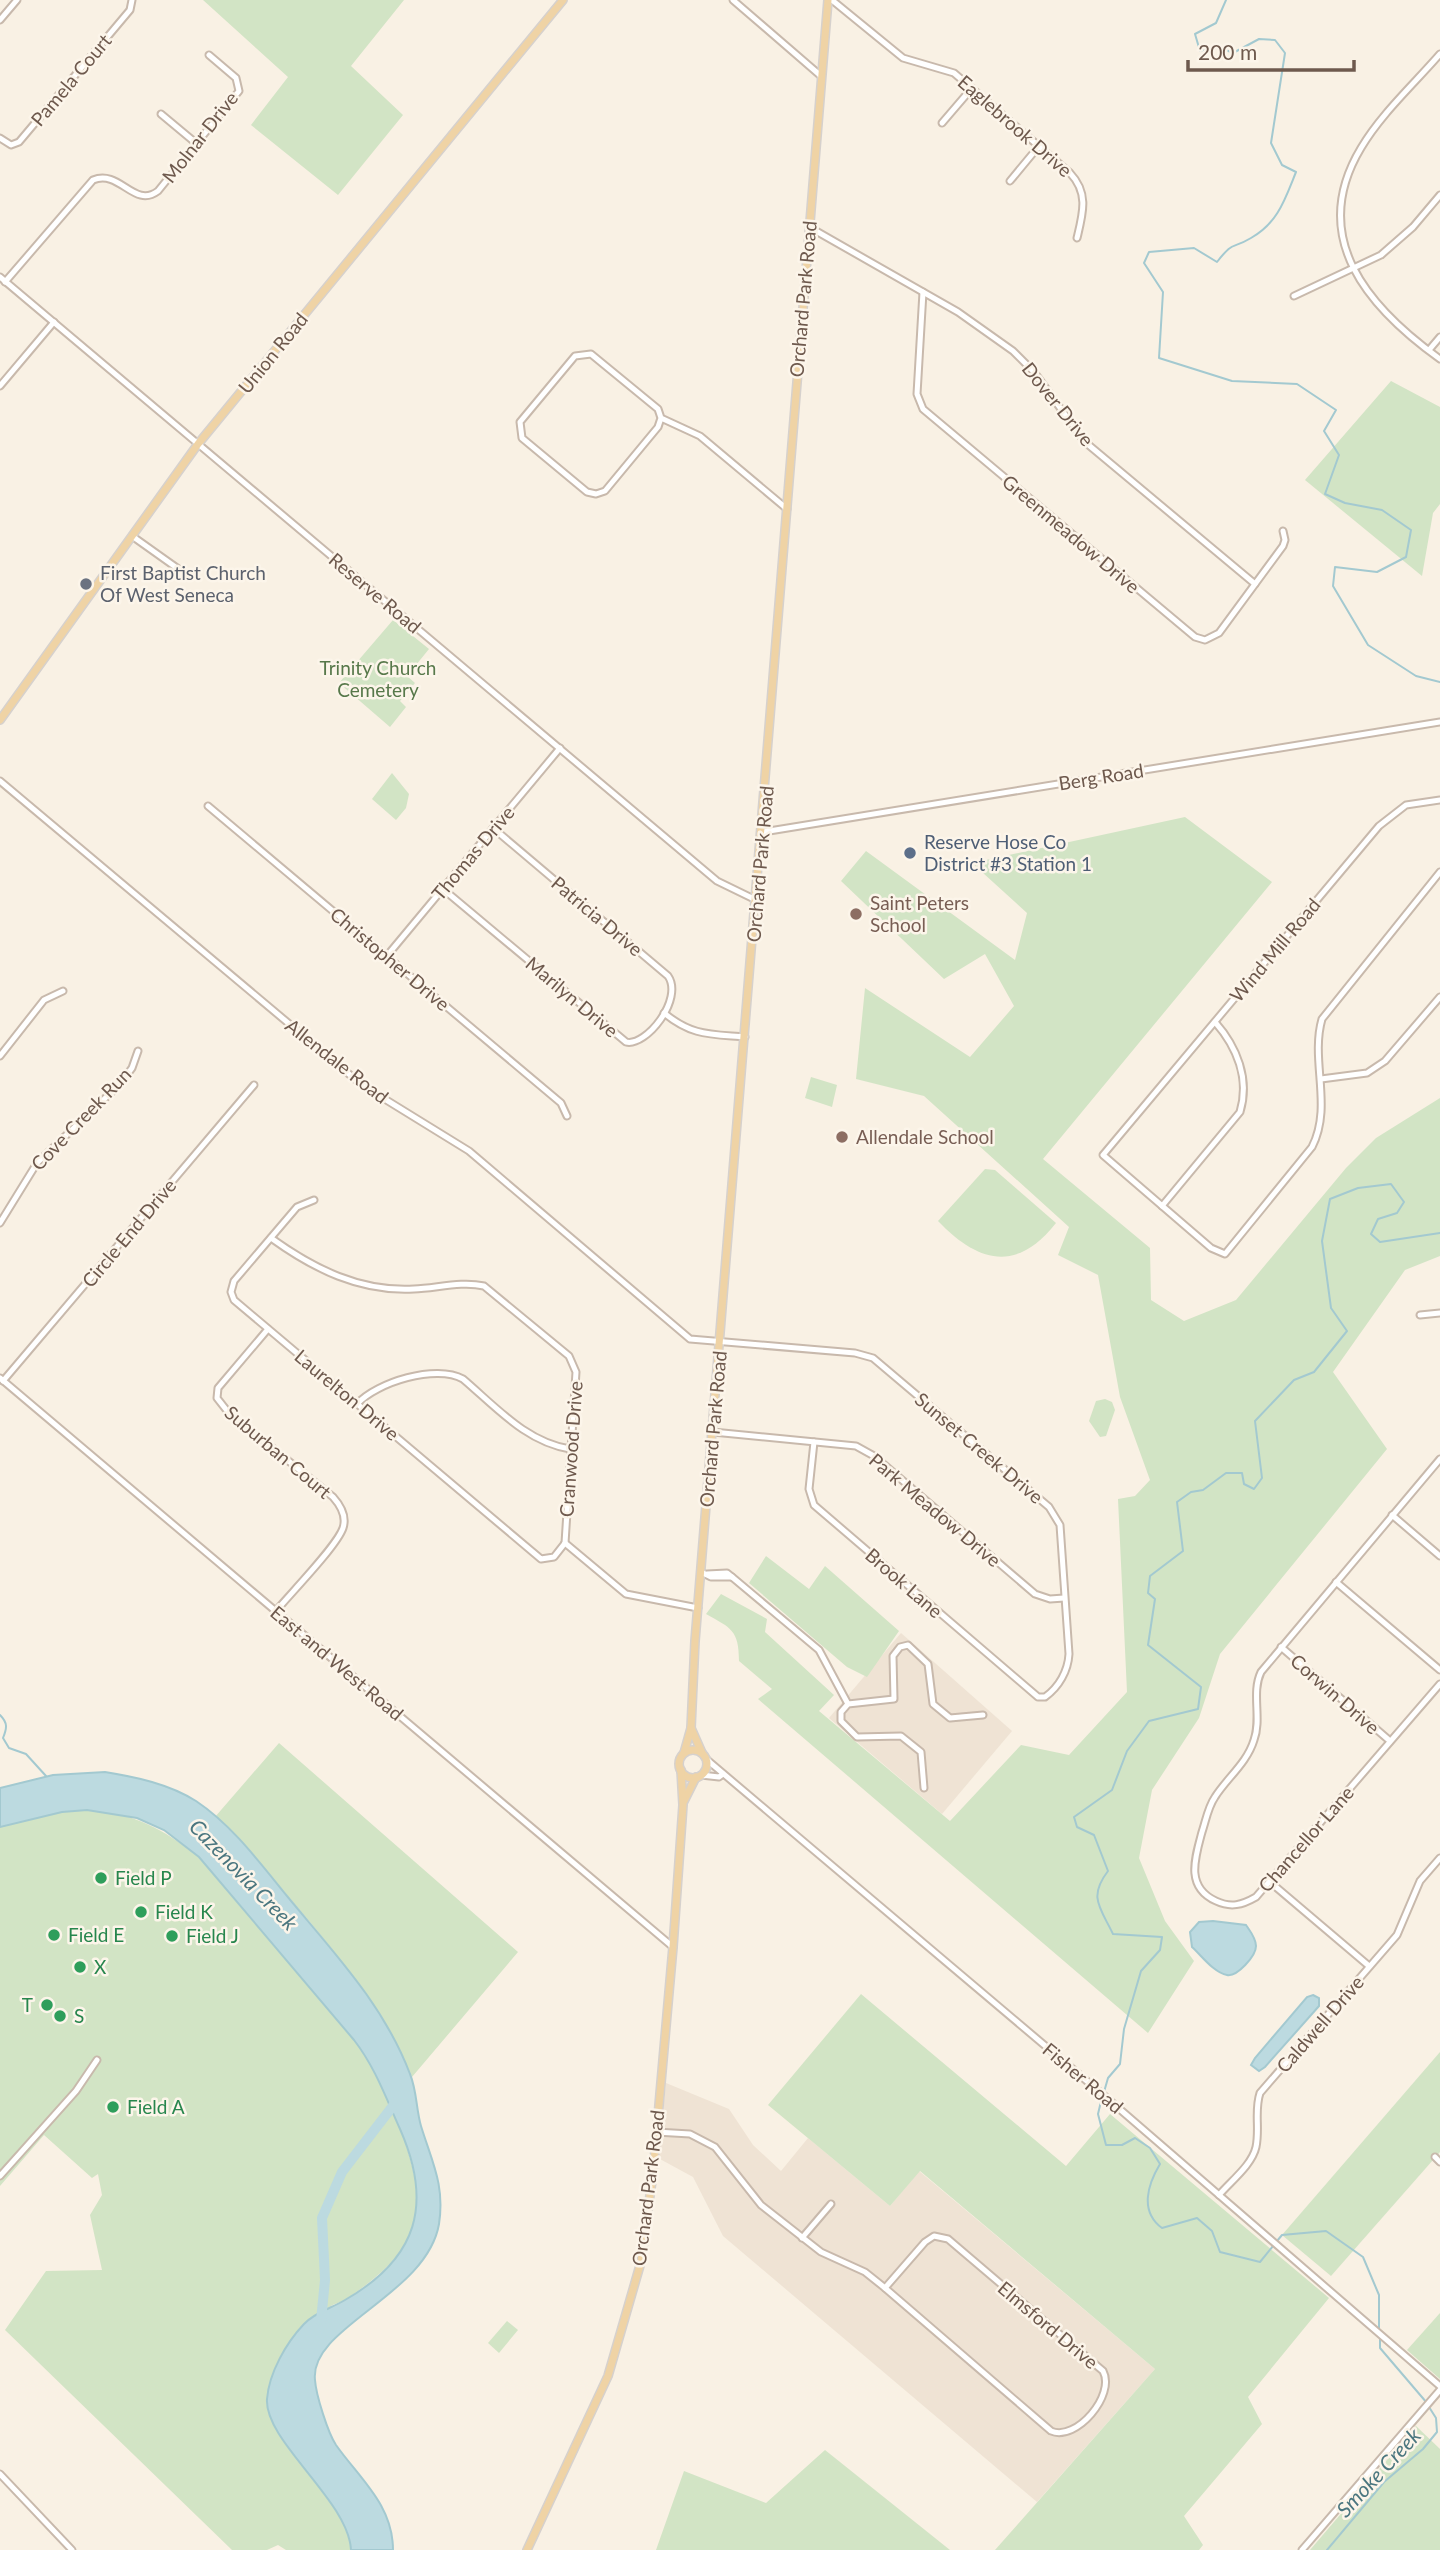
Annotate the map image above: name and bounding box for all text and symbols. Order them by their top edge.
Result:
scale bar [1188,28,1354,72]
street label: Pamela Court [26,29,116,130]
text: 200 m [1198,39,1257,64]
street label: Eaglebrook Drive [954,70,1077,181]
street label: Molnar Drive [157,87,242,187]
street label: Orchard Park Road [784,220,821,378]
street label: Union Road [233,308,312,398]
street label: Dover Drive [1018,357,1099,450]
street label: Greenmeadow Drive [998,470,1145,598]
street label: Reserve Road [325,547,426,638]
place label: First Baptist Church Of West Seneca [100,561,266,606]
marker: First Baptist Church Of West Seneca [78,576,94,592]
park label: Trinity Church Cemetery [320,656,436,701]
street label: Berg Road [1057,758,1145,795]
street label: Orchard Park Road [741,785,778,943]
street label: Thomas Drive [427,801,519,904]
place label: Reserve Hose Co District #3 Station 1 [924,830,1092,875]
marker: Reserve Hose Co District #3 Station 1 [902,845,918,861]
street label: Patricia Drive [547,871,648,960]
place label: Saint Peters School [870,891,969,936]
street label: Wind Mill Road [1225,893,1325,1006]
street label: Christopher Drive [326,902,455,1015]
marker: Saint Peters School [848,906,864,922]
street label: Marilyn Drive [522,951,623,1042]
street label: Allendale Road [281,1013,393,1108]
street label: Cove Creek Run [26,1063,135,1175]
place label: Allendale School [856,1125,994,1148]
marker: Allendale School [834,1129,850,1145]
street label: Circle End Drive [77,1174,181,1292]
street label: Laurelton Drive [290,1344,404,1445]
street label: Orchard Park Road [694,1350,731,1508]
street label: Cranwood Drive [554,1380,587,1518]
street label: Sunset Creek Drive [911,1387,1048,1508]
street label: Suburban Court [220,1400,336,1503]
street label: Park Meadow Drive [865,1448,1006,1571]
street label: Brook Lane [861,1543,948,1622]
street label: East and West Road [266,1600,408,1725]
street label: Corwin Drive [1286,1649,1385,1739]
street label: Chancellor Lane [1253,1781,1358,1896]
water label: Cazenovia Creek [185,1813,304,1935]
place label: Field P [115,1866,172,1889]
marker: Field P [93,1870,109,1886]
place label: Field K [155,1900,213,1923]
marker: Field K [133,1904,149,1920]
place label: Field E [68,1923,124,1946]
place label: Field J [186,1924,239,1947]
marker: Field E [46,1927,62,1943]
marker: Field J [164,1928,180,1944]
place label: X [94,1955,107,1978]
marker: X [72,1959,88,1975]
street label: Caldwell Drive [1271,1970,1368,2077]
place label: T [22,1993,33,2016]
marker: T [39,1997,55,2013]
place label: S [74,2004,84,2027]
marker: S [52,2008,68,2024]
street label: Fisher Road [1039,2037,1128,2118]
place label: Field A [127,2095,185,2118]
marker: Field A [105,2099,121,2115]
street label: Orchard Park Road [627,2109,668,2267]
street label: Elmsford Drive [994,2276,1103,2373]
water label: Smoke Creek [1331,2422,1426,2521]

